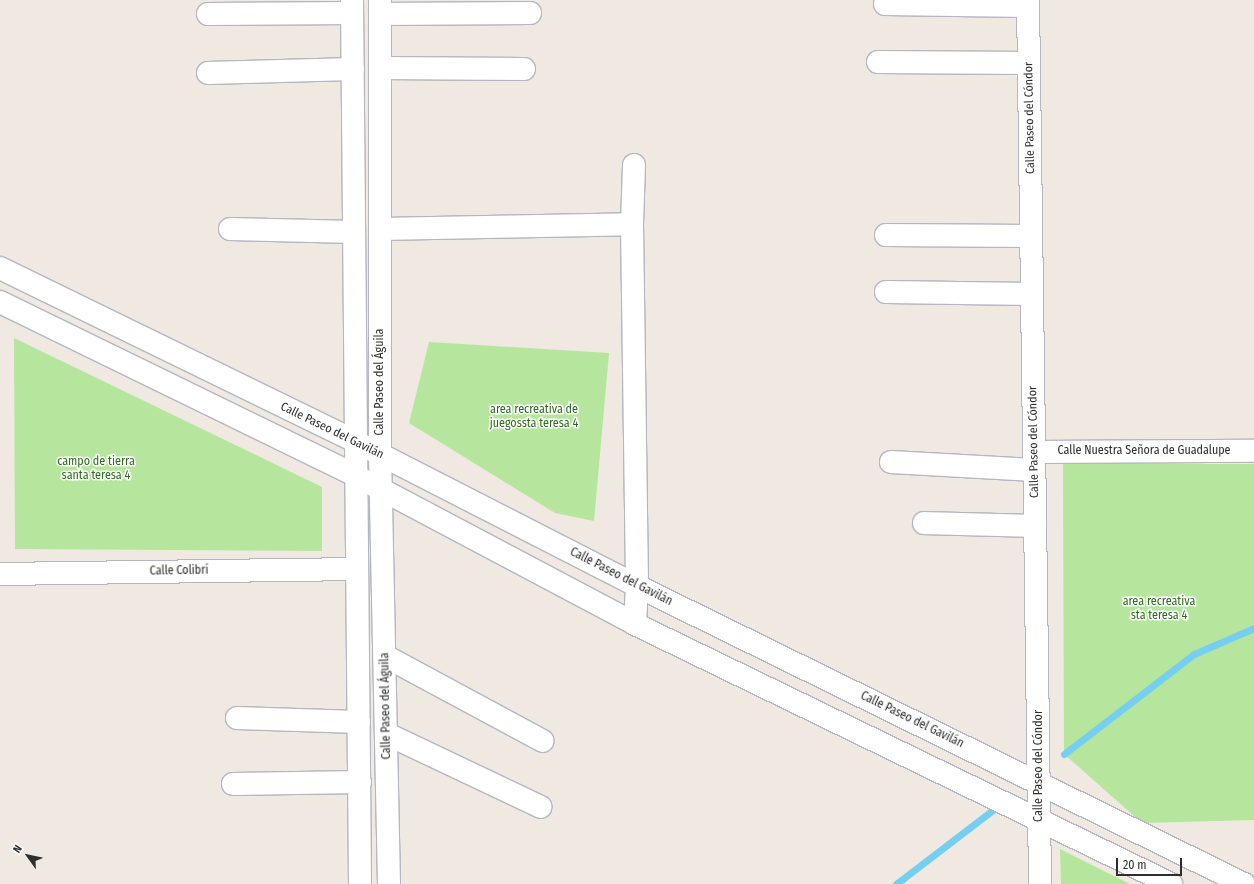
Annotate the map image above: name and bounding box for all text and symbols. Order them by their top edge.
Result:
street label: Calle Paseo del Cóndor [1022,62,1038,174]
street label: Calle Paseo del Águila [373,329,387,435]
street label: Calle Paseo del Cóndor [1026,386,1042,498]
street label: Calle Paseo del Gavilán [278,400,386,462]
park label: area recreativa de juegossta teresa 4 [490,403,578,431]
street label: Calle Nuestra Señora de Guadalupe [1057,444,1231,458]
park label: campo de tierra santa teresa 4 [57,455,135,483]
street label: Calle Paseo del Gavilán [567,545,675,609]
street label: Calle Colibrí [150,563,208,579]
park label: area recreativa sta teresa 4 [1123,595,1195,623]
street label: Calle Paseo del Águila [378,652,394,760]
street label: Calle Paseo del Gavilán [858,689,966,751]
street label: Calle Paseo del Cóndor [1032,710,1046,822]
north arrow [8,836,48,876]
text: N [10,843,25,855]
scale bar [1118,850,1184,876]
text: 20 m [1123,858,1147,872]

